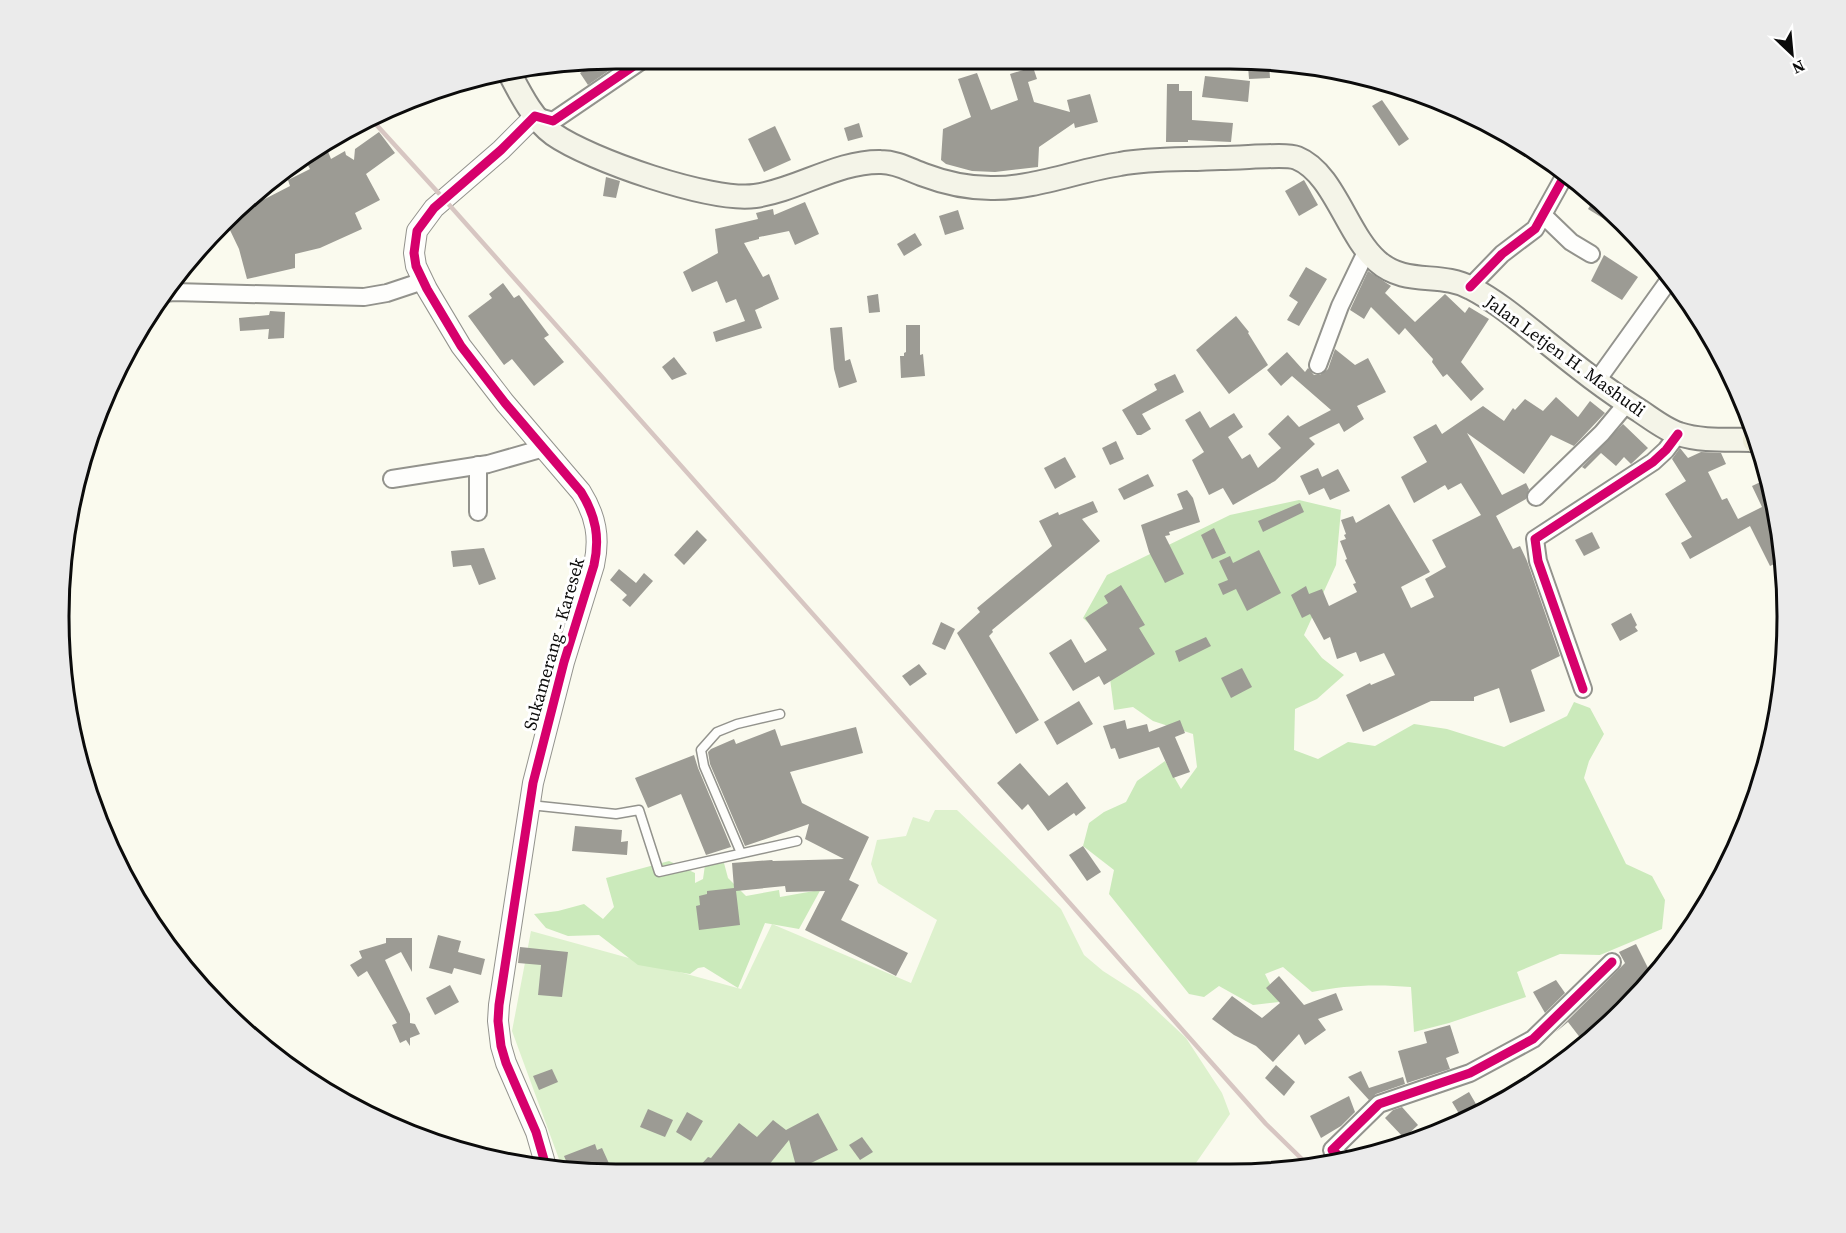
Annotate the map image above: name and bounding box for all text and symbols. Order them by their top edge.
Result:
north arrow [1762,24,1822,84]
text: N [1788,55,1809,80]
street label: Jalan Letjen H. Mashudi [1479,288,1651,422]
street label: Sukamerang - Karesek [517,554,590,733]

